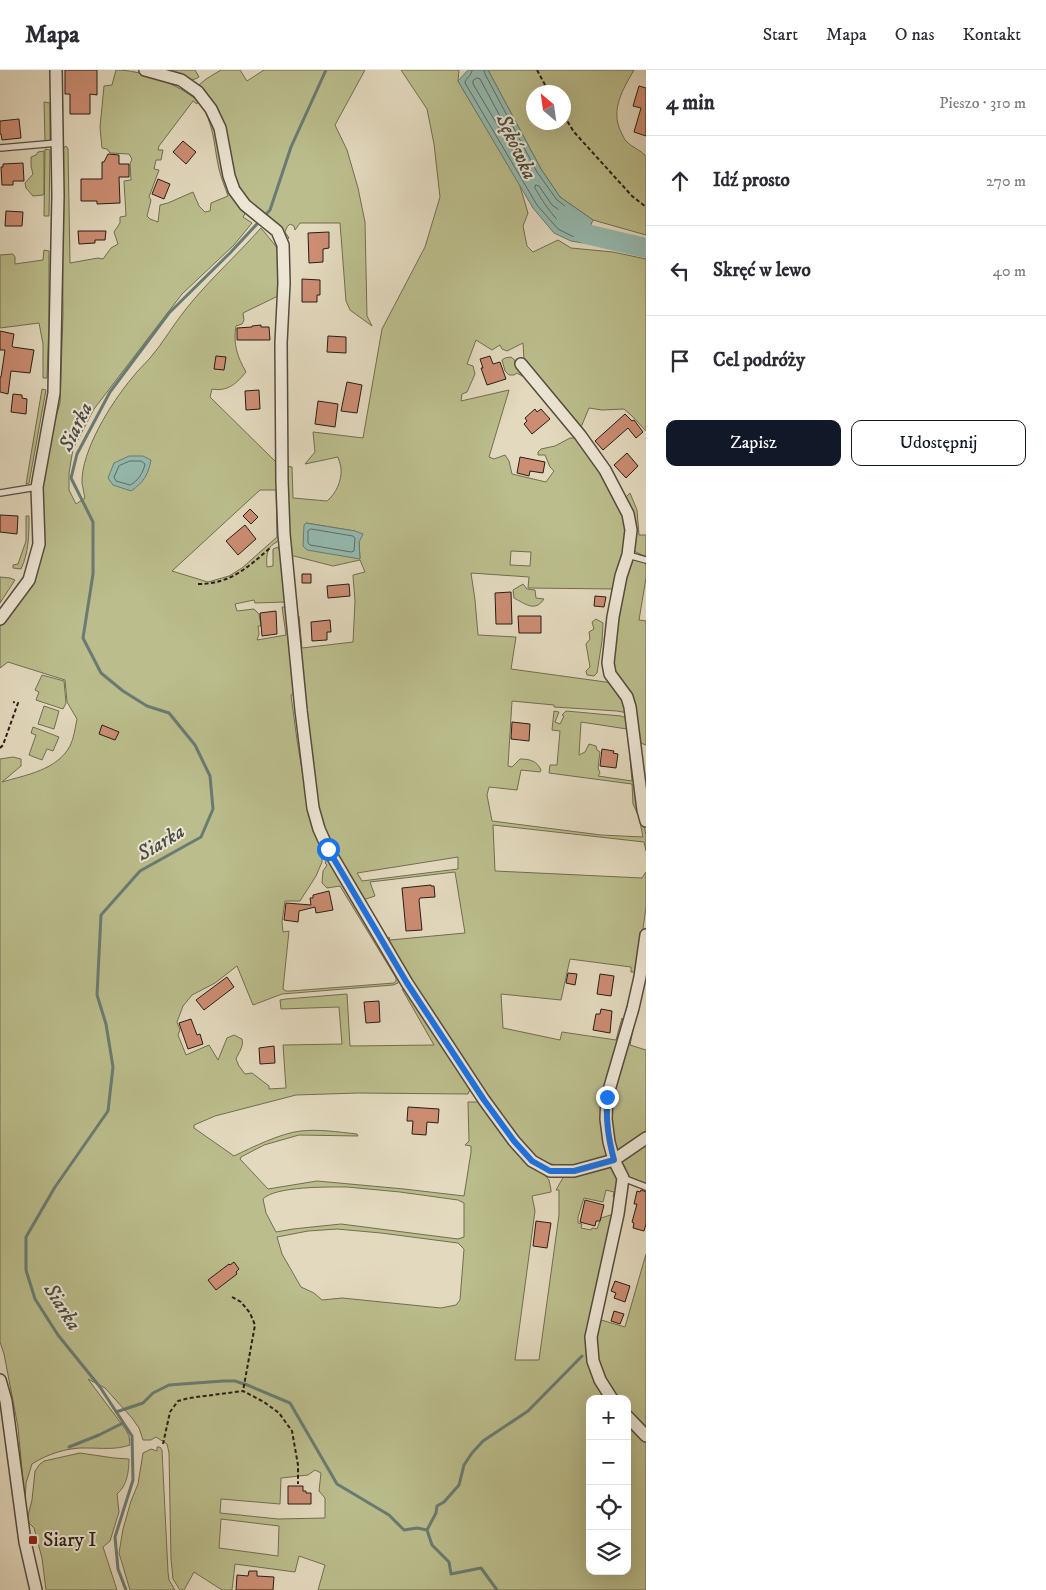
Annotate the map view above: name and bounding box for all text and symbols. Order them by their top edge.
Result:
text: Mapa [25,20,79,50]
text: Start [763,24,798,46]
text: Mapa [826,24,867,46]
text: O nas [895,24,934,46]
text: Kontakt [962,24,1021,46]
north arrow [526,85,571,130]
text: 4 min [666,90,715,116]
text: Pieszo · 310 m [939,93,1026,113]
water label: Sękówka [489,109,542,184]
icon: ahead [666,167,694,195]
text: Idź prosto [713,169,790,192]
text: 270 m [986,171,1026,191]
icon: left [666,257,694,285]
text: Skręć w lewo [713,259,811,282]
text: 40 m [993,261,1026,281]
icon: arrive [666,347,694,375]
text: Cel podróży [713,349,805,372]
water label: Siarka [53,398,99,457]
button: Zapisz [666,420,841,466]
button: Udostępnij [851,420,1026,466]
water label: Siarka [131,819,190,868]
route start [317,838,340,861]
route end [596,1086,619,1109]
water label: Siarka [37,1277,87,1336]
map controls [586,1395,631,1575]
button: + [586,1395,631,1440]
button: − [586,1440,631,1485]
button: locate [586,1485,631,1530]
place label: Siary I [43,1528,97,1553]
button: layers [586,1530,631,1575]
marker: Siary I [27,1534,39,1546]

